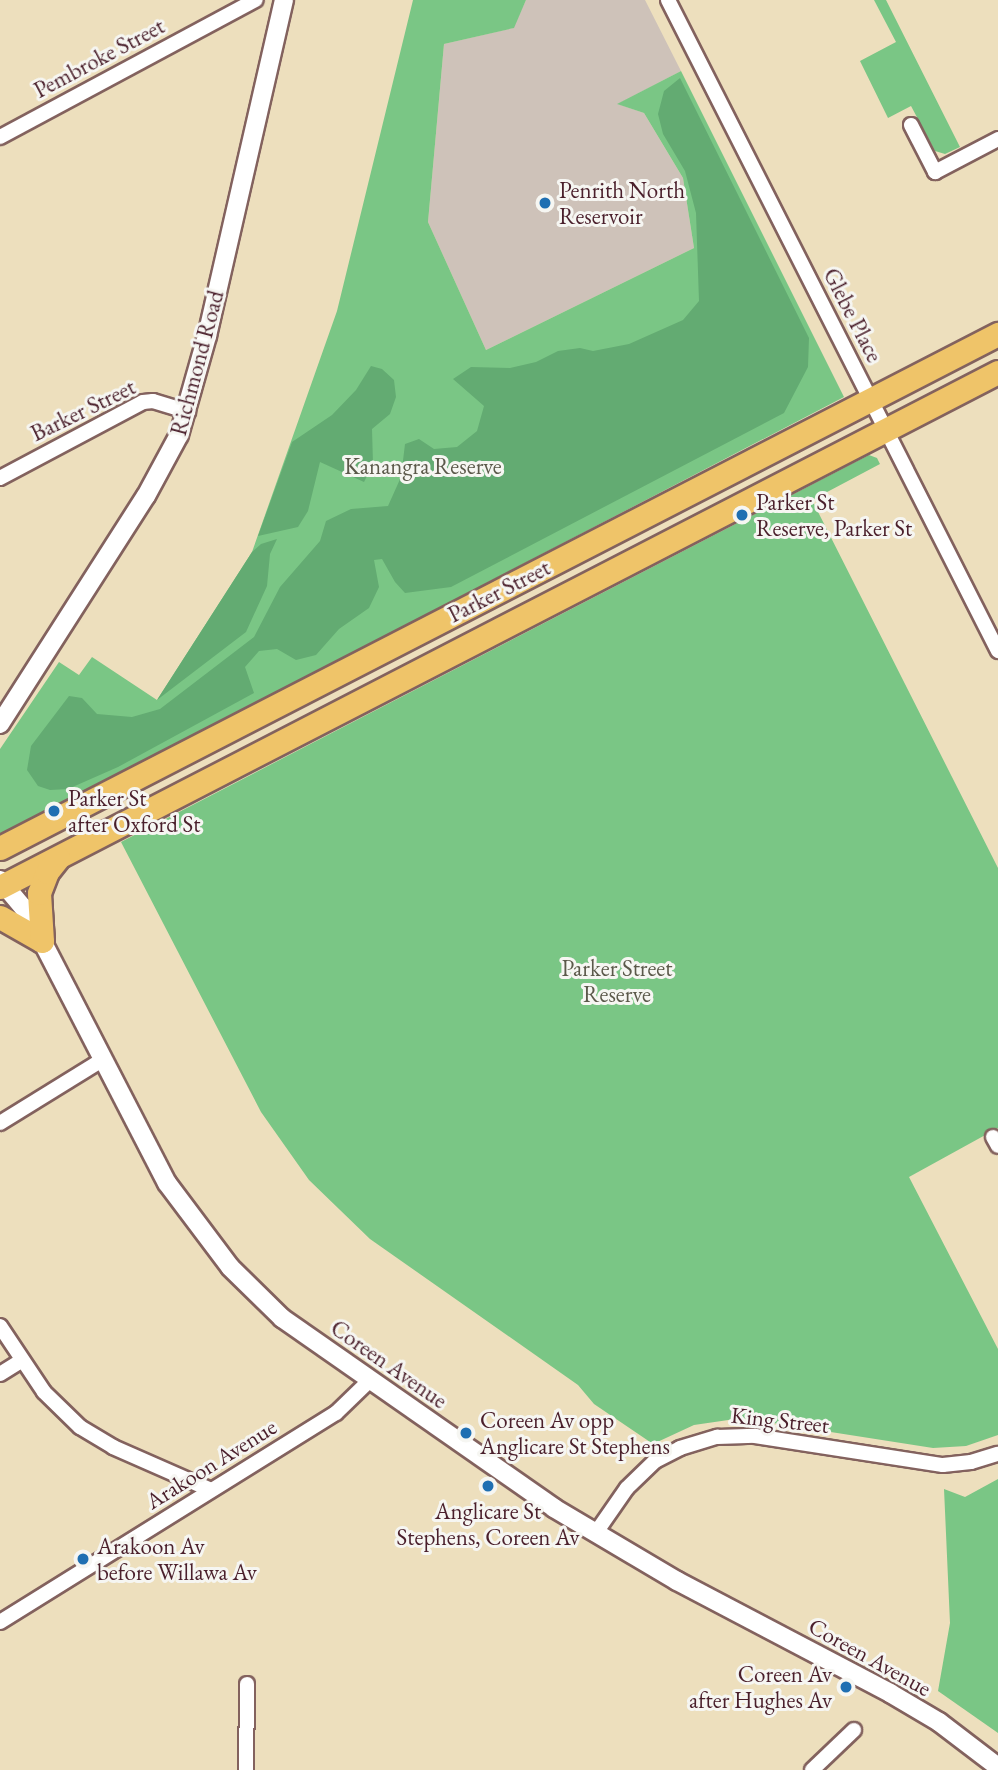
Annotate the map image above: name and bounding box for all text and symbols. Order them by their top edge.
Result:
street label: Pembroke Street [29,12,169,104]
place label: Penrith North Reservoir [559,176,685,230]
marker: Penrith North Reservoir [537,195,553,211]
street label: Glebe Place [818,263,888,367]
street label: Richmond Road [164,287,230,439]
street label: Barker Street [26,373,140,447]
park label: Kanangra Reserve [344,452,502,480]
place label: Parker St Reserve, Parker St [756,488,912,542]
marker: Parker St Reserve, Parker St [734,507,750,523]
street label: Parker Street [443,554,555,628]
place label: Parker St after Oxford St [68,784,200,838]
marker: Parker St after Oxford St [46,803,62,819]
park label: Parker Street Reserve [562,954,672,1008]
street label: Coreen Avenue [325,1314,453,1414]
street label: King Street [730,1401,830,1439]
place label: Coreen Av opp Anglicare St Stephens [480,1406,670,1460]
street label: Arakoon Avenue [140,1413,282,1515]
marker: Coreen Av opp Anglicare St Stephens [458,1425,474,1441]
marker: Anglicare St Stephens, Coreen Av [480,1478,496,1494]
place label: Anglicare St Stephens, Coreen Av [397,1497,579,1551]
place label: Arakoon Av before Willawa Av [97,1532,257,1586]
marker: Arakoon Av before Willawa Av [75,1551,91,1567]
street label: Coreen Avenue [804,1612,936,1702]
place label: Coreen Av after Hughes Av [689,1660,832,1714]
marker: Coreen Av after Hughes Av [838,1679,854,1695]

